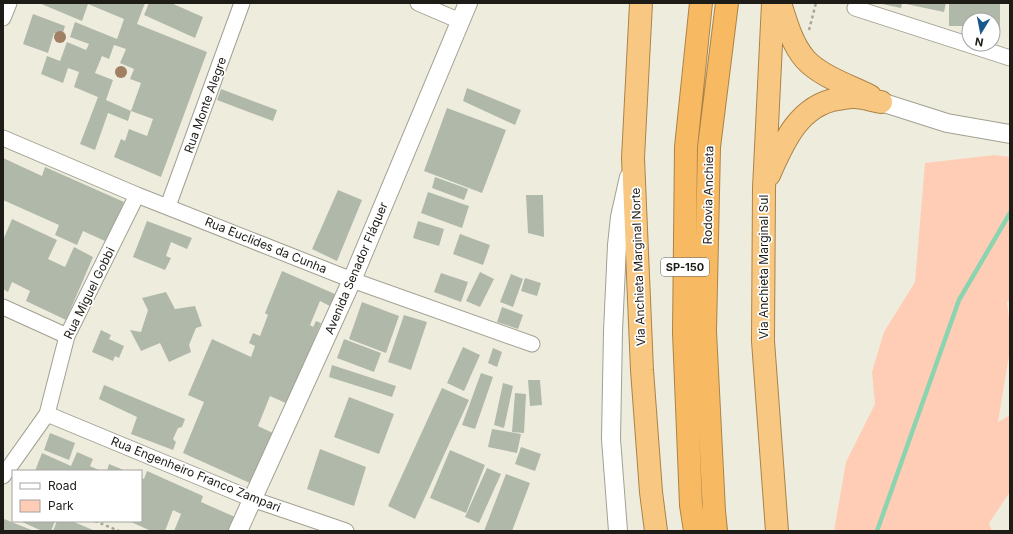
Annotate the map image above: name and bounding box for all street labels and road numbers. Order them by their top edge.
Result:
street label: Rua Monte Alegre [181,55,229,155]
street label: Rodovia Anchieta [700,145,716,245]
street label: Via Anchieta Marginal Norte [628,187,648,347]
street label: Via Anchieta Marginal Sul [756,195,771,339]
street label: Avenida Senador Fláquer [321,199,391,336]
street label: Rua Euclides da Cunha [203,214,329,276]
street label: Rua Miguel Gobbi [60,245,118,341]
road number: SP-150 [661,258,709,276]
street label: Rua Engenheiro Franco Zampari [109,433,283,515]

